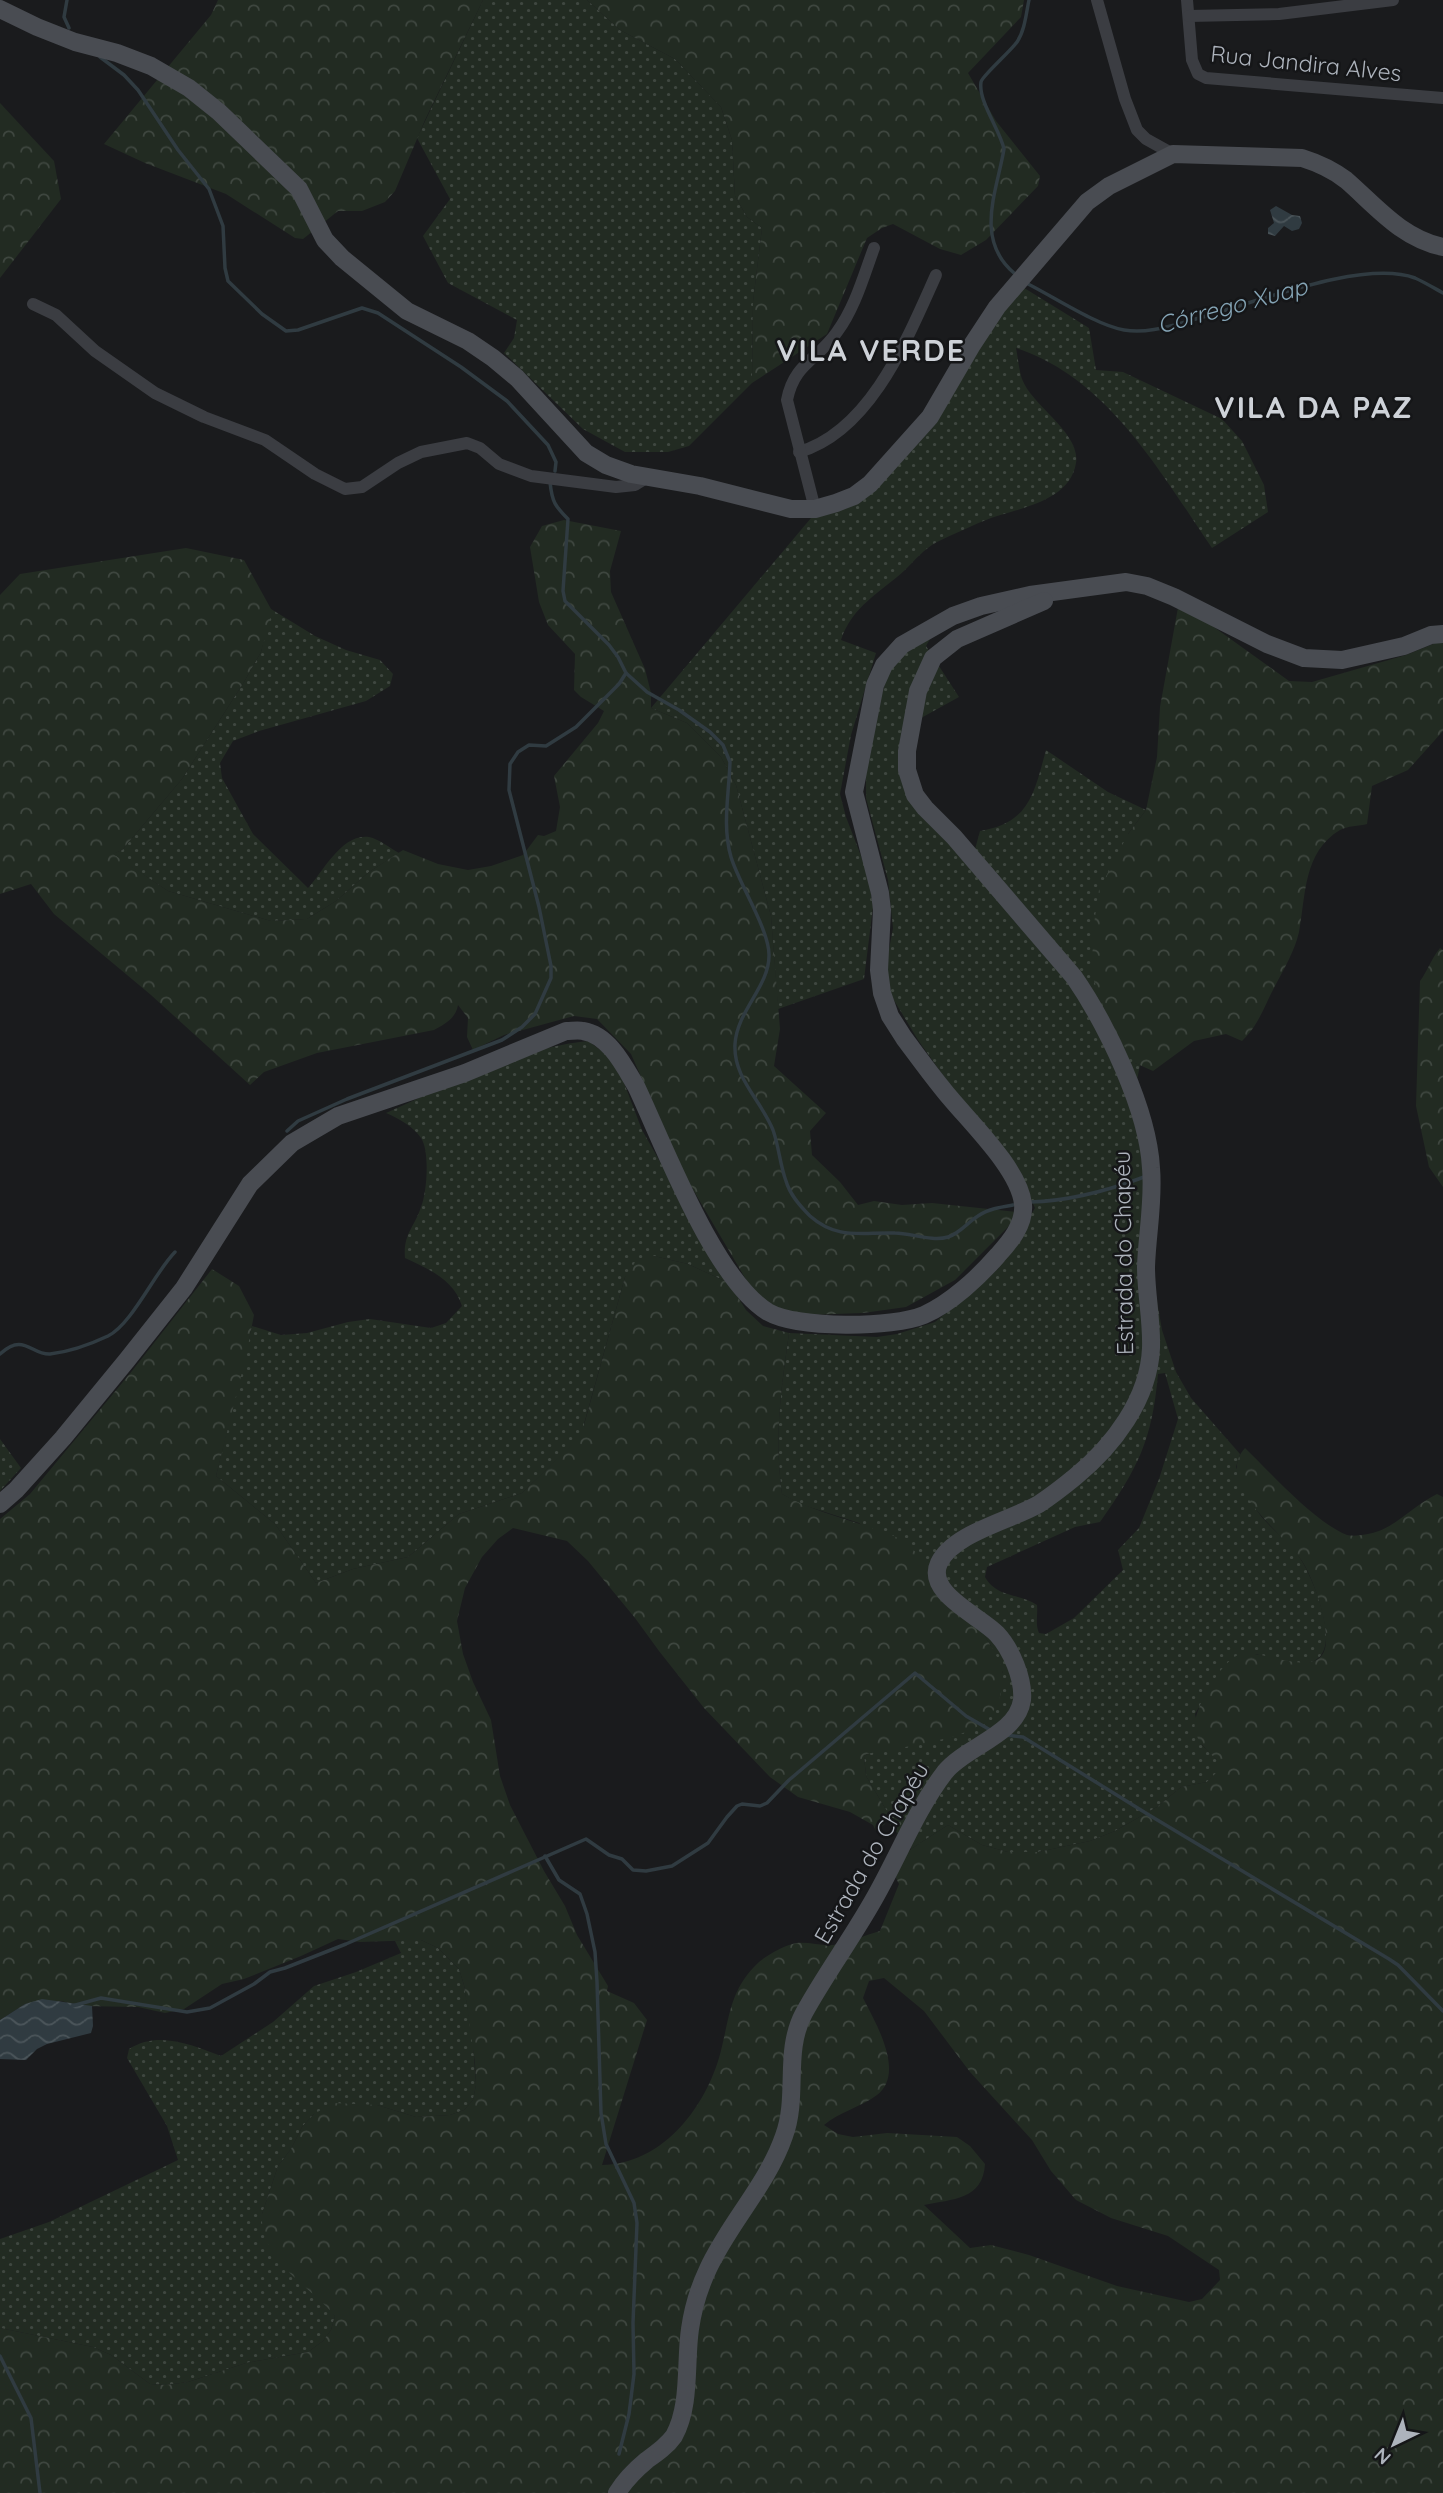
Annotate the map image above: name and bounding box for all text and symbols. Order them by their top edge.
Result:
street label: Rua Jandira Alves [1209,39,1403,87]
water label: Córrego Xuap [1154,270,1312,339]
district label: VILA VERDE [776,331,966,369]
district label: VILA DA PAZ [1214,388,1414,426]
street label: Estrada do Chapéu [1107,1151,1139,1355]
street label: Estrada do Chapéu [807,1757,935,1949]
north arrow [1359,2409,1429,2479]
text: N [1369,2443,1396,2470]

